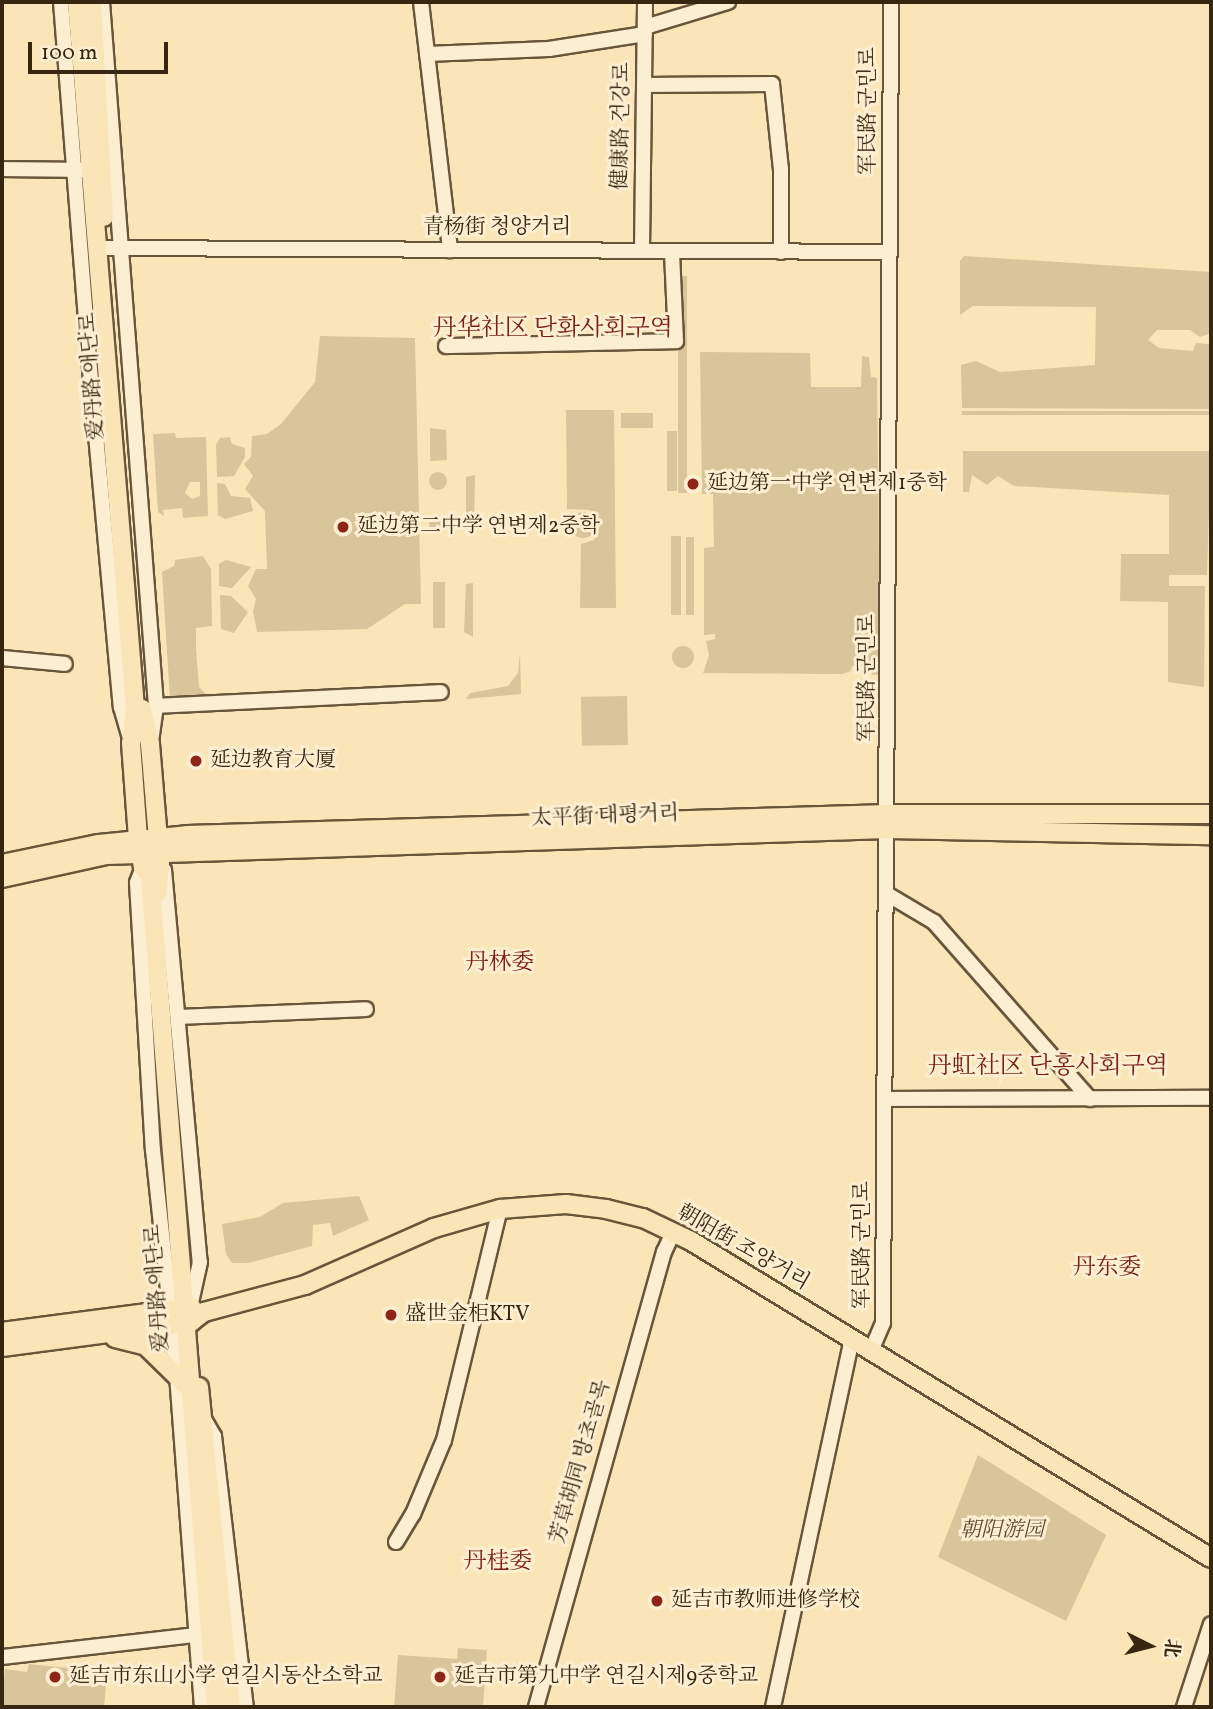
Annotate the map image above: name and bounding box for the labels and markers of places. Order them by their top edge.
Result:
place label: 延边第一中学 연변제1중학 [707,471,947,497]
marker: 延边第一中学 연변제1중학 [685,476,701,492]
place label: 延边第二中学 연변제2중학 [357,514,600,540]
marker: 延边第二中学 연변제2중학 [335,519,351,535]
place label: 延边教育大厦 [210,748,336,774]
marker: 延边教育大厦 [188,753,204,769]
place label: 盛世金柜KTV [405,1302,530,1328]
marker: 盛世金柜KTV [383,1307,399,1323]
place label: 延吉市教师进修学校 [671,1588,860,1614]
marker: 延吉市教师进修学校 [649,1593,665,1609]
place label: 延吉市东山小学 연길시동산소학교 [69,1664,382,1690]
place label: 延吉市第九中学 연길시제9중학교 [454,1664,758,1690]
marker: 延吉市东山小学 연길시동산소학교 [47,1669,63,1685]
marker: 延吉市第九中学 연길시제9중학교 [432,1669,448,1685]

